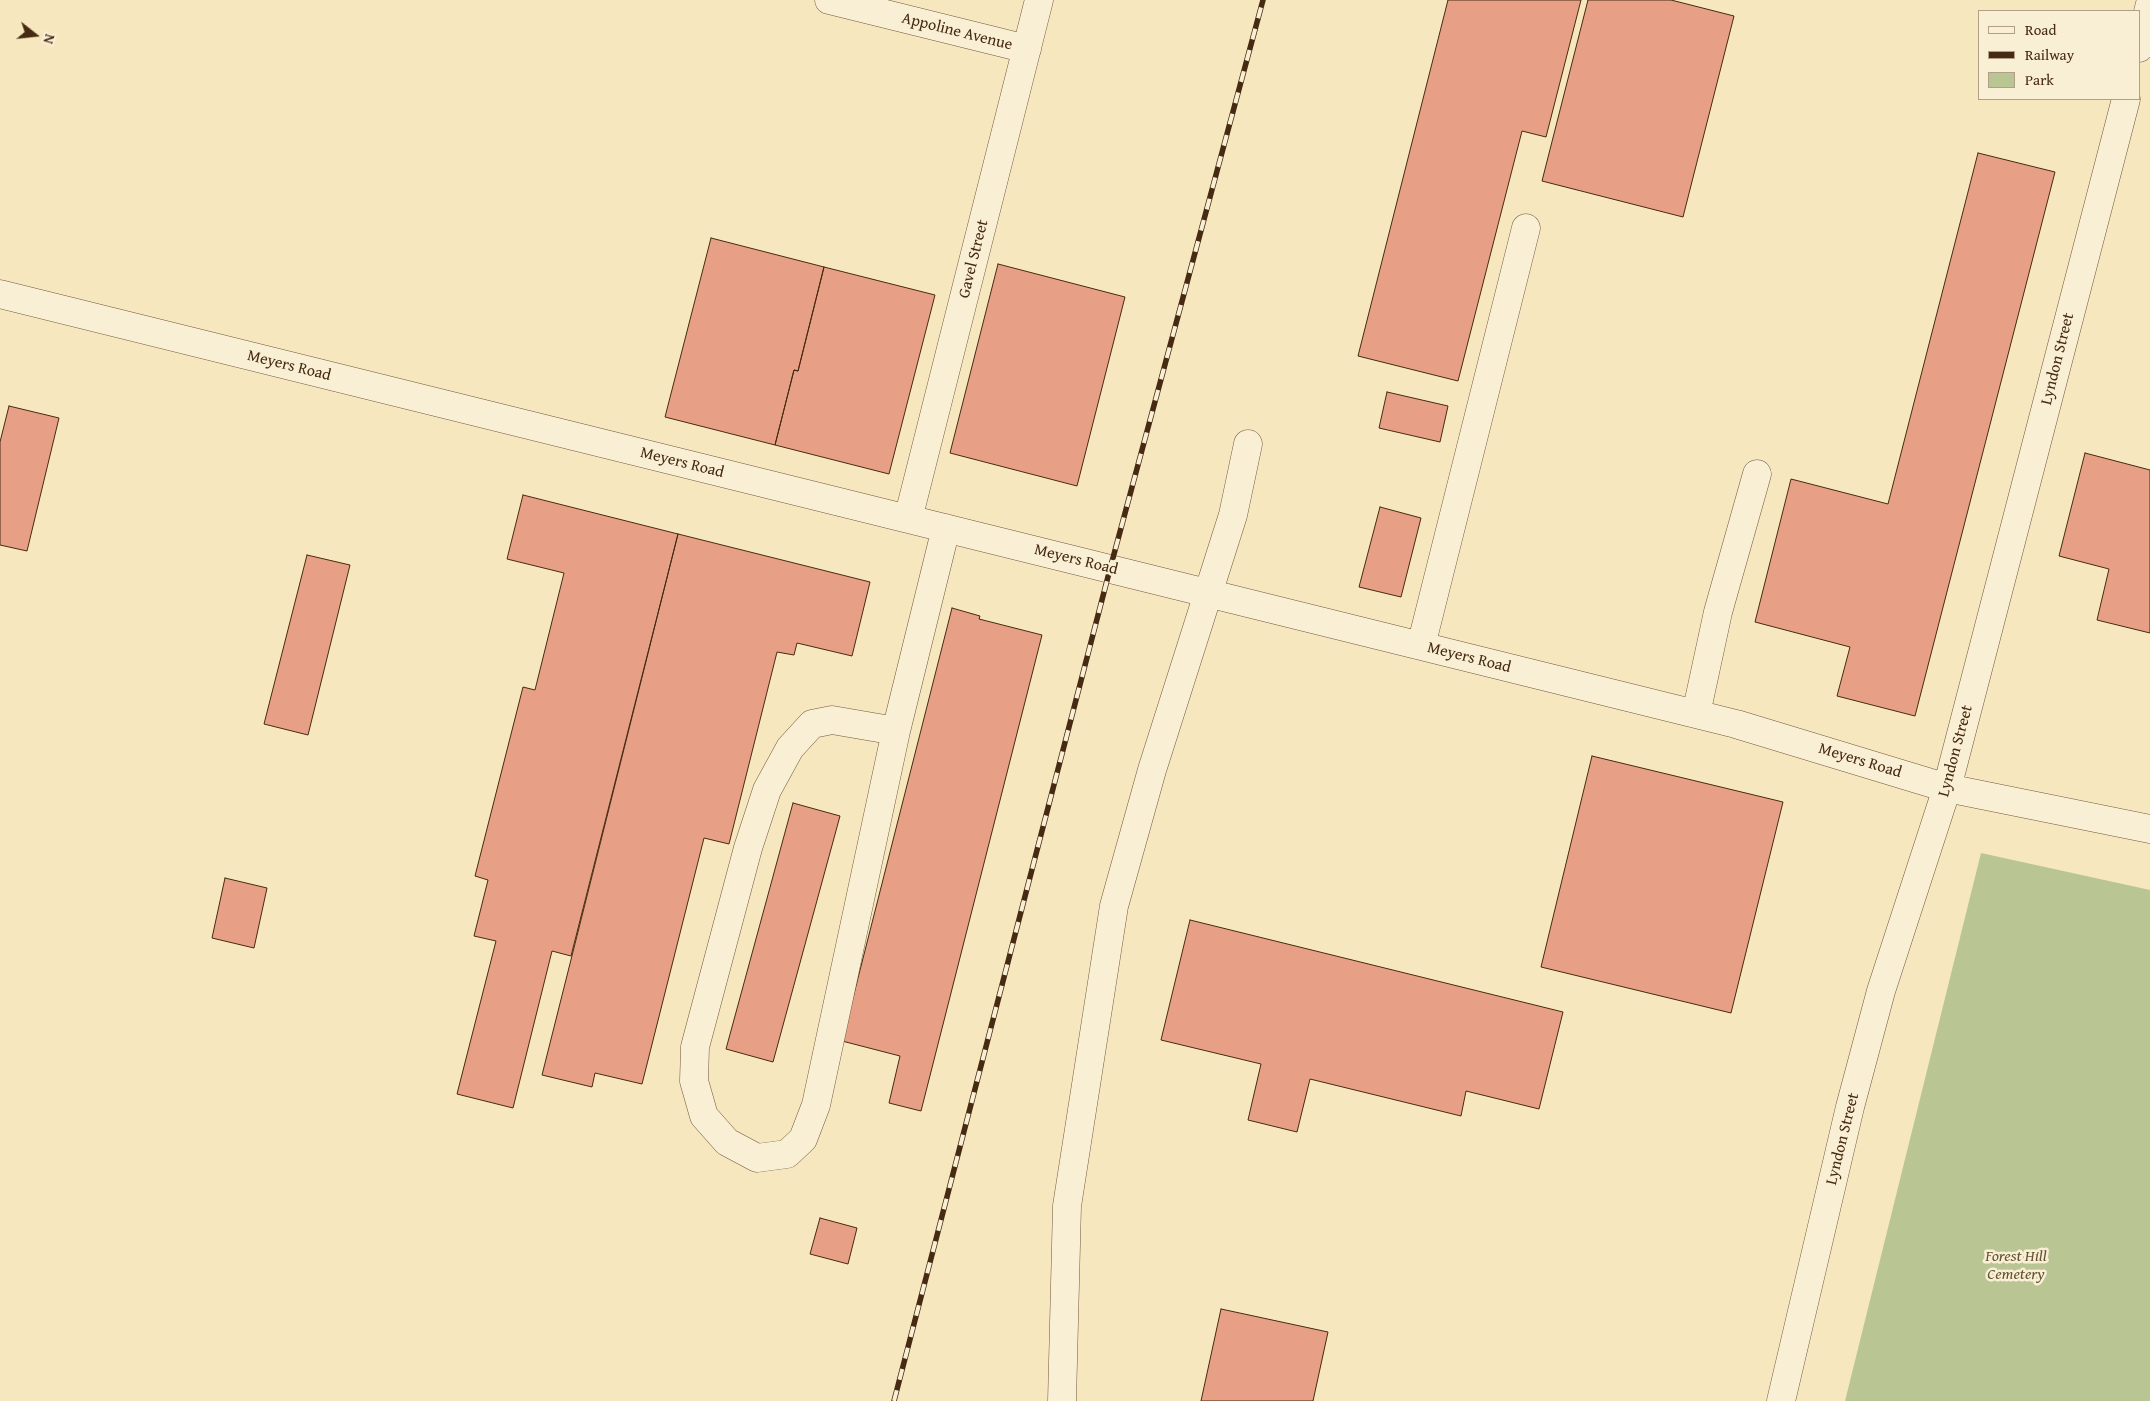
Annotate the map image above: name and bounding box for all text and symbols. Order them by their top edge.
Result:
street label: Appoline Avenue [900,9,1014,55]
north arrow [10,10,60,60]
legend [1978,10,2140,100]
text: Road [2025,19,2056,40]
text: N [39,32,60,46]
text: Railway [2025,44,2074,65]
text: Park [2025,69,2054,90]
street label: Gavel Street [955,218,993,300]
street label: Lyndon Street [2037,311,2079,407]
street label: Meyers Road [245,346,333,386]
street label: Meyers Road [638,443,726,483]
street label: Meyers Road [1032,540,1120,580]
street label: Meyers Road [1425,638,1513,678]
street label: Lyndon Street [1935,703,1977,799]
street label: Meyers Road [1816,739,1904,783]
street label: Lyndon Street [1822,1091,1864,1187]
park label: Forest Hill Cemetery [1985,1247,2047,1285]

